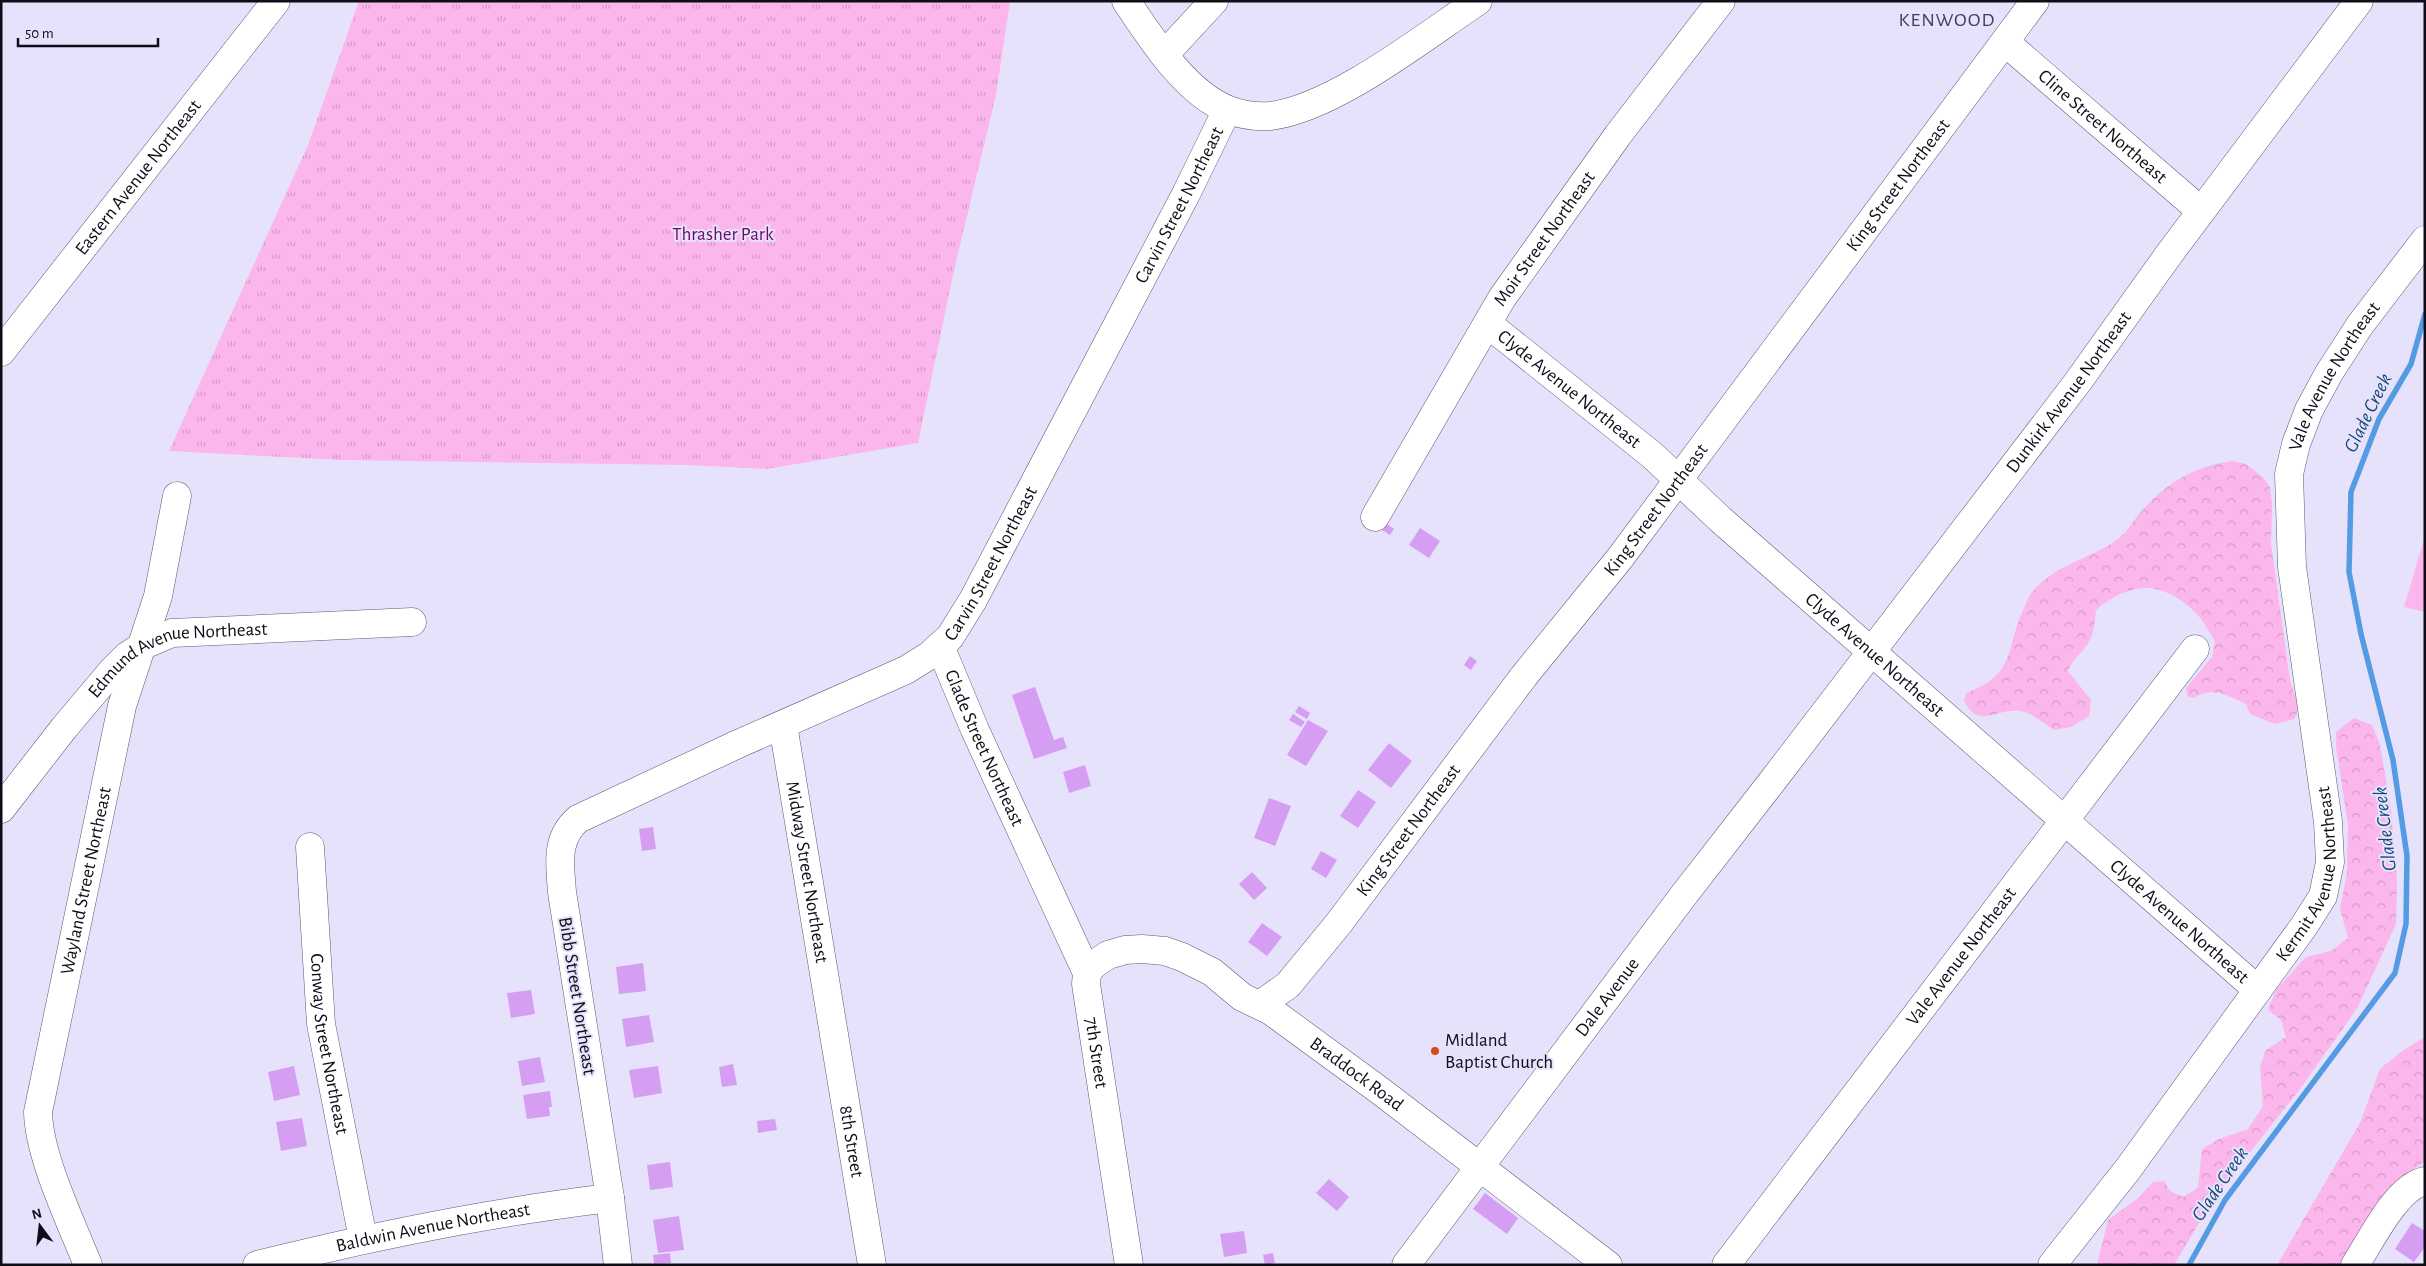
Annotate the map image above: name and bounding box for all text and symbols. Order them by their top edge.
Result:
district label: KENWOOD [1899,10,1995,30]
scale bar [18,15,158,47]
text: 50 m [25,26,54,41]
street label: Cline Street Northeast [2035,66,2171,187]
street label: Eastern Avenue Northeast [71,96,204,258]
street label: King Street Northeast [1843,115,1953,255]
street label: Carvin Street Northeast [1131,124,1227,286]
street label: Moir Street Northeast [1490,168,1598,309]
park label: Thrasher Park [672,225,774,244]
street label: Vale Avenue Northeast [2285,298,2384,452]
street label: Dunkirk Avenue Northeast [2002,308,2135,476]
street label: Clyde Avenue Northeast [1494,326,1644,452]
water label: Glade Creek [2340,371,2396,455]
street label: King Street Northeast [1600,440,1711,579]
street label: Carvin Street Northeast [941,483,1040,644]
street label: Clyde Avenue Northeast [1802,589,1948,720]
street label: Edmund Avenue Northeast [84,619,268,701]
street label: Glade Street Northeast [941,667,1027,829]
street label: King Street Northeast [1353,761,1464,900]
street label: Midway Street Northeast [783,780,832,964]
street label: Wayland Street Northeast [57,785,115,976]
street label: Kermit Avenue Northeast [2272,785,2340,965]
water label: Glade Creek [2370,786,2400,872]
street label: Clyde Avenue Northeast [2107,856,2252,987]
street label: Vale Avenue Northeast [1903,884,2020,1029]
street label: Bibb Street Northeast [555,916,599,1076]
street label: Conway Street Northeast [307,953,352,1136]
street label: Dale Avenue [1572,954,1643,1040]
street label: 7th Street [1082,1016,1111,1090]
place label: Midland Baptist Church [1445,1031,1553,1072]
street label: Braddock Road [1307,1033,1407,1115]
marker: Midland Baptist Church [1429,1045,1441,1057]
street label: 8th Street [836,1104,867,1179]
water label: Glade Creek [2188,1143,2252,1225]
street label: Baldwin Avenue Northeast [334,1200,531,1255]
north arrow [15,1201,65,1251]
text: N [30,1206,43,1222]

